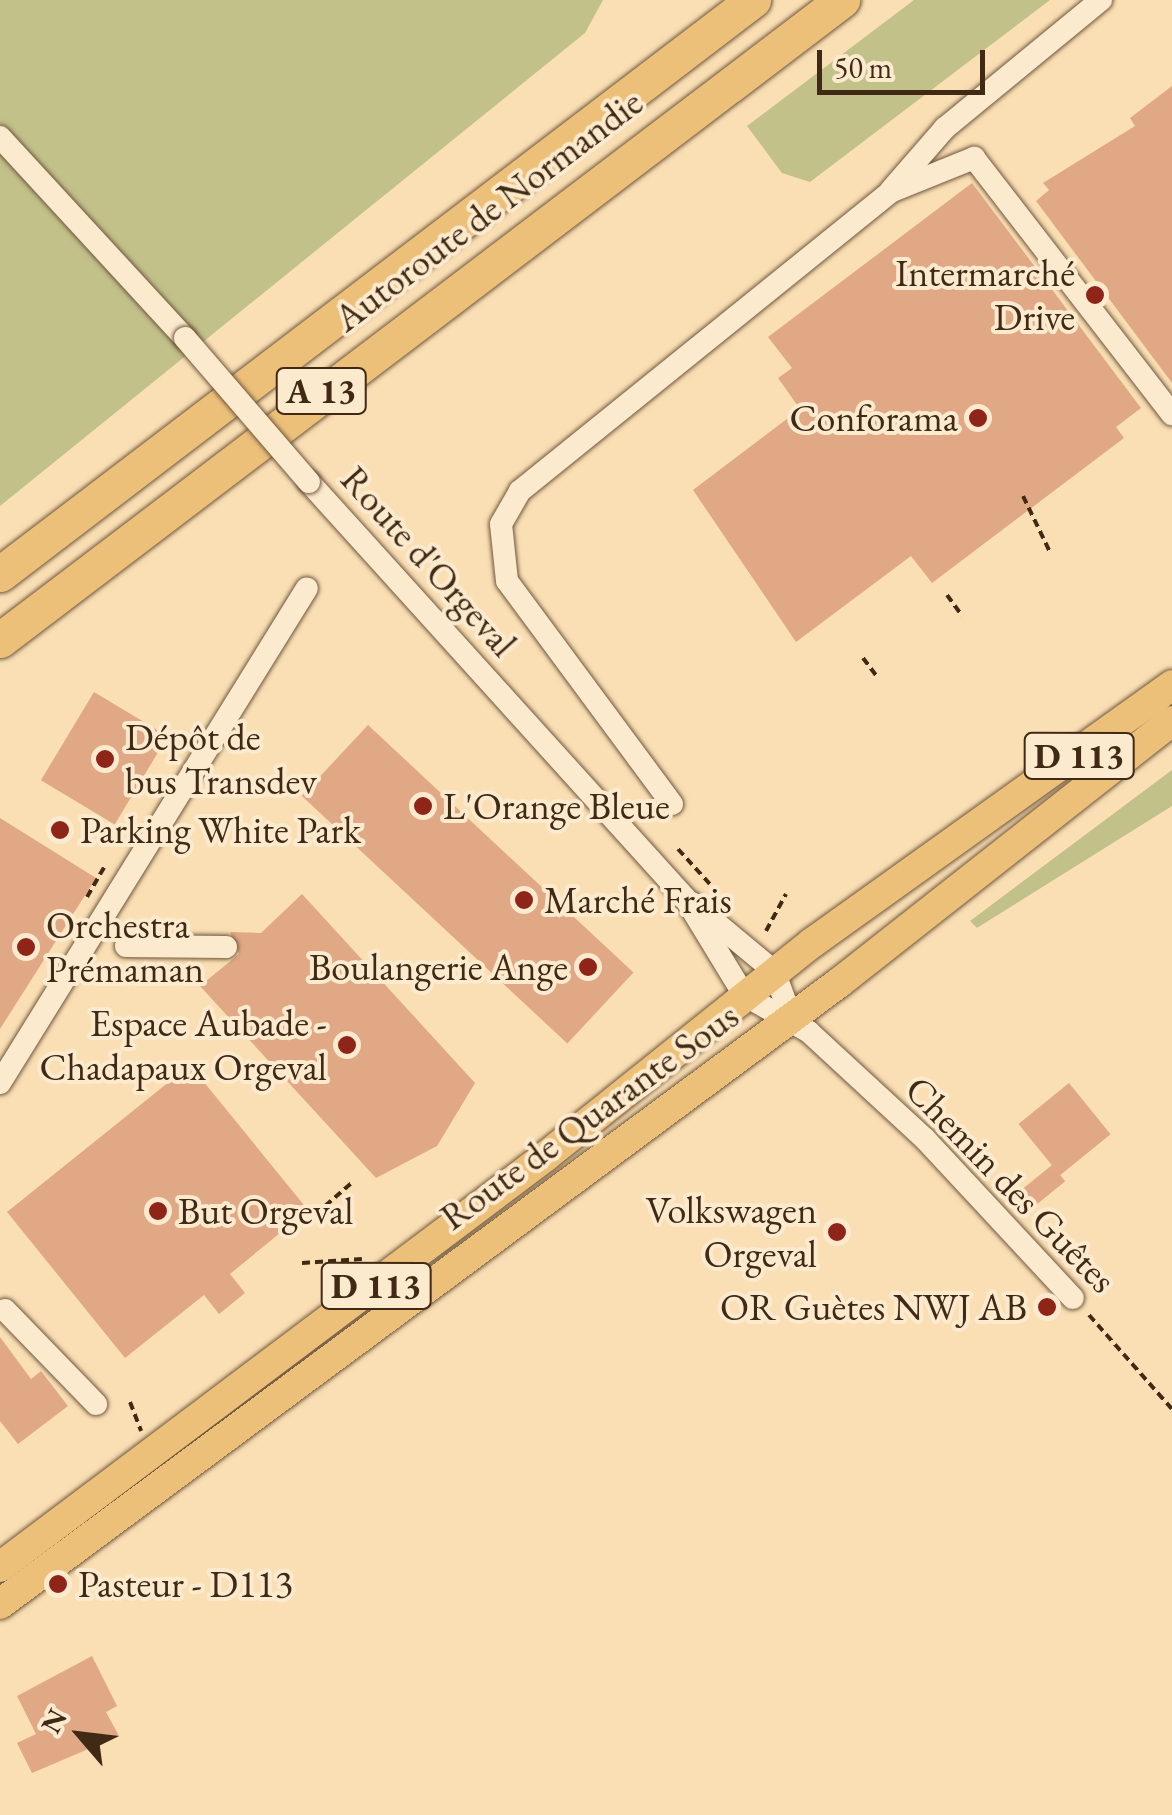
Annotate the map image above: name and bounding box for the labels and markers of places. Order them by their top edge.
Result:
place label: Intermarché Drive [895,250,1075,340]
marker: Intermarché Drive [1084,284,1106,306]
place label: Conforama [790,395,958,441]
marker: Conforama [967,407,989,429]
place label: Dépôt de bus Transdev [125,714,317,804]
marker: Dépôt de bus Transdev [94,748,116,770]
place label: L'Orange Bleue [443,783,670,829]
marker: L'Orange Bleue [412,795,434,817]
place label: Parking White Park [80,807,361,853]
marker: Parking White Park [49,819,71,841]
place label: Marché Frais [544,877,732,923]
marker: Marché Frais [513,889,535,911]
place label: Orchestra Prémaman [46,902,204,992]
marker: Orchestra Prémaman [15,936,37,958]
place label: Boulangerie Ange [309,944,568,990]
marker: Boulangerie Ange [577,956,599,978]
place label: Espace Aubade - Chadapaux Orgeval [39,1000,327,1090]
marker: Espace Aubade - Chadapaux Orgeval [336,1034,358,1056]
place label: Volkswagen Orgeval [646,1187,817,1276]
place label: But Orgeval [178,1188,353,1234]
marker: But Orgeval [147,1200,169,1222]
marker: Volkswagen Orgeval [826,1221,848,1243]
place label: OR Guètes NWJ AB [720,1284,1027,1330]
marker: OR Guètes NWJ AB [1036,1296,1058,1318]
place label: Pasteur - D113 [78,1561,293,1607]
marker: Pasteur - D113 [47,1573,69,1595]

